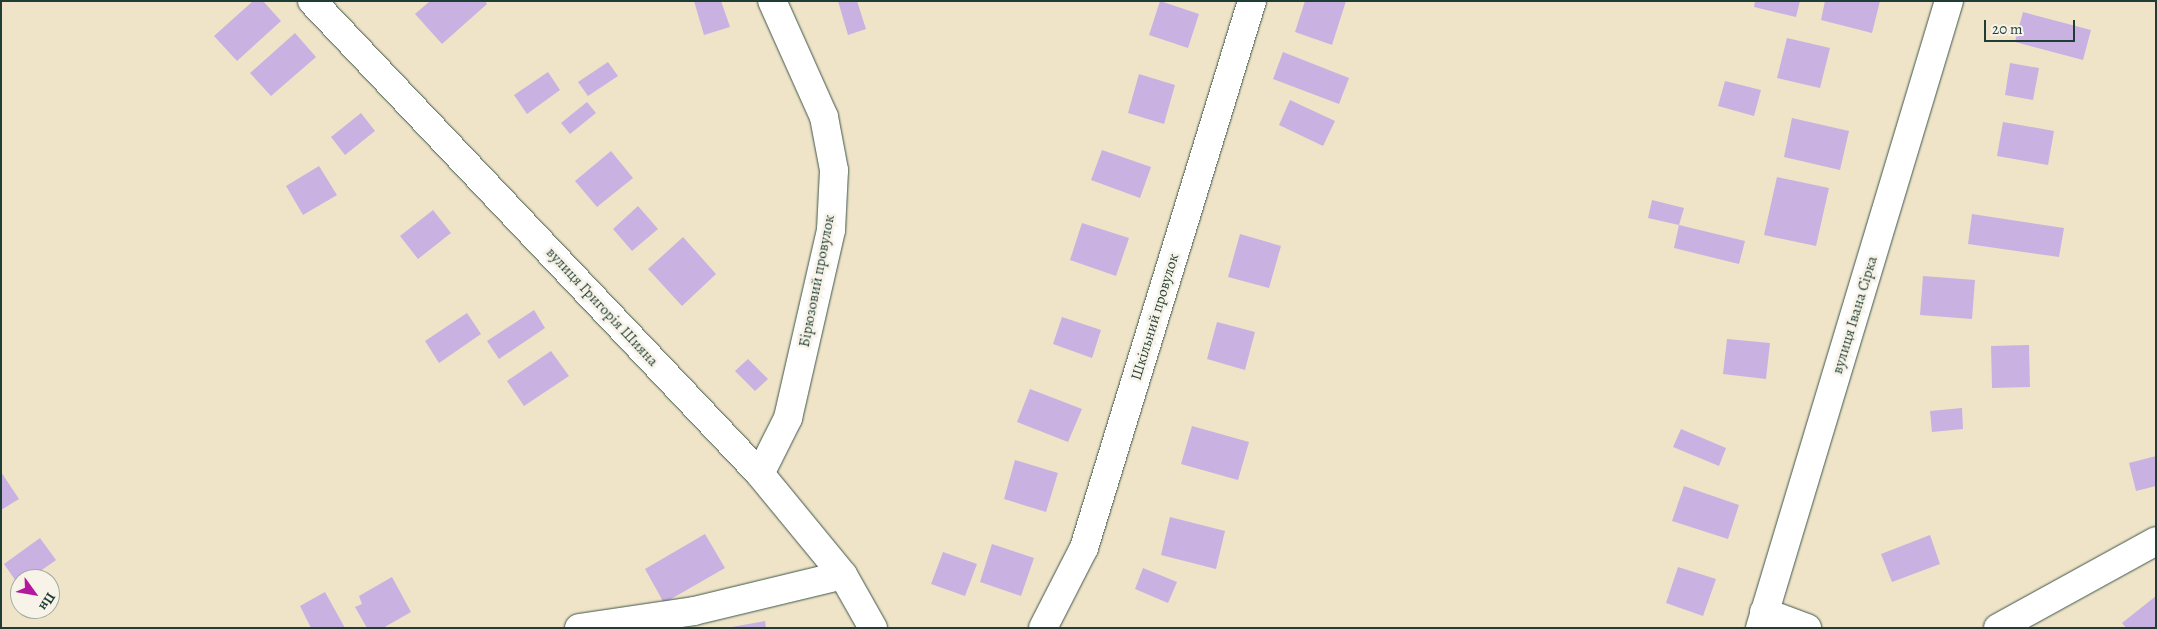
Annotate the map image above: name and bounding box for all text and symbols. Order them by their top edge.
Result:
scale bar [1987,10,2078,42]
text: 20 m [1992,19,2023,39]
street label: Бірюзовий провулок [795,213,839,349]
street label: вулиця Григорія Шияна [542,244,662,370]
street label: Шкільний провулок [1127,251,1183,383]
street label: вулиця Івана Сірка [1829,254,1881,376]
north arrow [10,569,60,619]
text: Пн [34,589,60,614]

